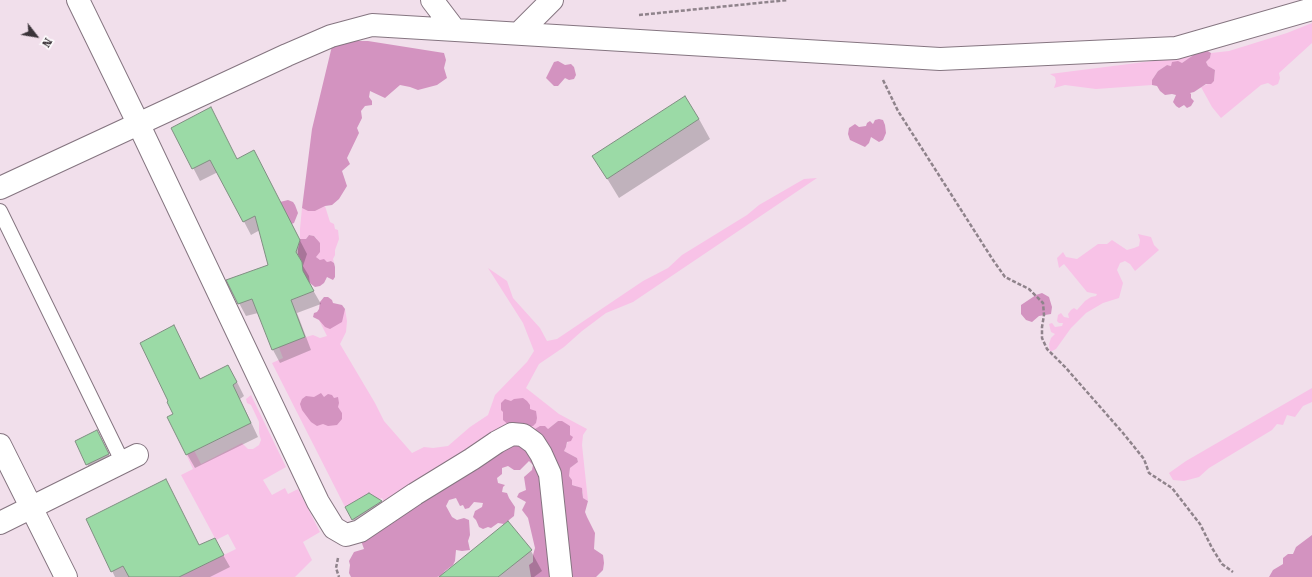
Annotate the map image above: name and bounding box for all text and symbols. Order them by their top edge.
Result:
north arrow [16,16,56,56]
text: N [39,35,54,49]

